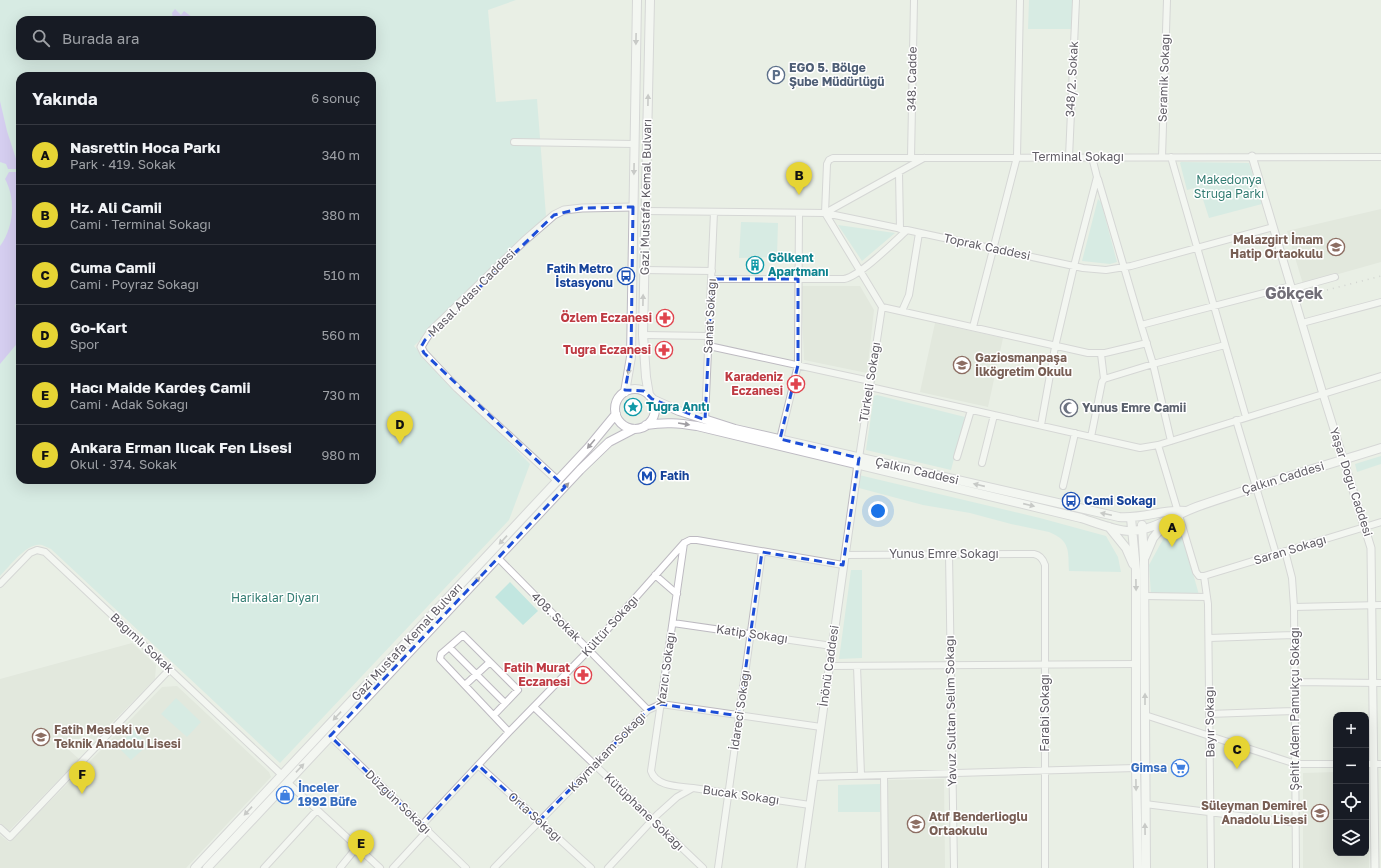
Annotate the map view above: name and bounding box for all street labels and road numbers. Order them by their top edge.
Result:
street label: Seramik Sokağı [1154,33,1173,122]
street label: 348/2. Sokak [1062,40,1081,117]
street label: 348. Cadde [903,46,920,112]
street label: Gazi Mustafa Kemal Bulvarı [637,119,654,275]
street label: Terminal Sokağı [1032,149,1124,164]
street label: Toprak Caddesi [942,230,1032,263]
street label: Masal Adası Caddesi [425,246,519,340]
street label: Sanat Sokağı [700,278,719,354]
street label: Türkeli Sokağı [856,341,883,423]
street label: Yaşar Doğu Caddesi [1327,425,1376,538]
street label: Çalkın Caddesi [874,454,960,487]
street label: Çalkın Caddesi [1240,458,1326,497]
street label: Saran Sokağı [1252,531,1328,568]
street label: Yunus Emre Sokağı [889,546,999,561]
street label: Gazi Mustafa Kemal Bulvarı [348,579,465,704]
street label: 408. Sokak [529,589,584,645]
street label: Kültür Sokağı [578,592,641,660]
street label: Bağımlı Sokak [108,609,177,676]
street label: Katip Sokağı [715,621,789,646]
street label: İnönü Caddesi [815,624,842,708]
street label: Şehit Adem Pamukçu Sokağı [1287,627,1302,791]
street label: Yazıcı Sokağı [653,631,678,707]
street label: Yavuz Sultan Selim Sokağı [942,635,959,787]
street label: İdareci Sokağı [726,669,753,751]
street label: Farabi Sokağı [1037,674,1052,752]
street label: Bayır Sokağı [1201,686,1218,758]
street label: Kaymakam Sokağı [565,709,648,795]
street label: Düzgün Sokağı [362,766,434,837]
street label: Kütüphane Sokağı [601,770,687,854]
street label: Bucak Sokağı [702,782,780,807]
street label: Orta Sokağı [505,789,565,845]

